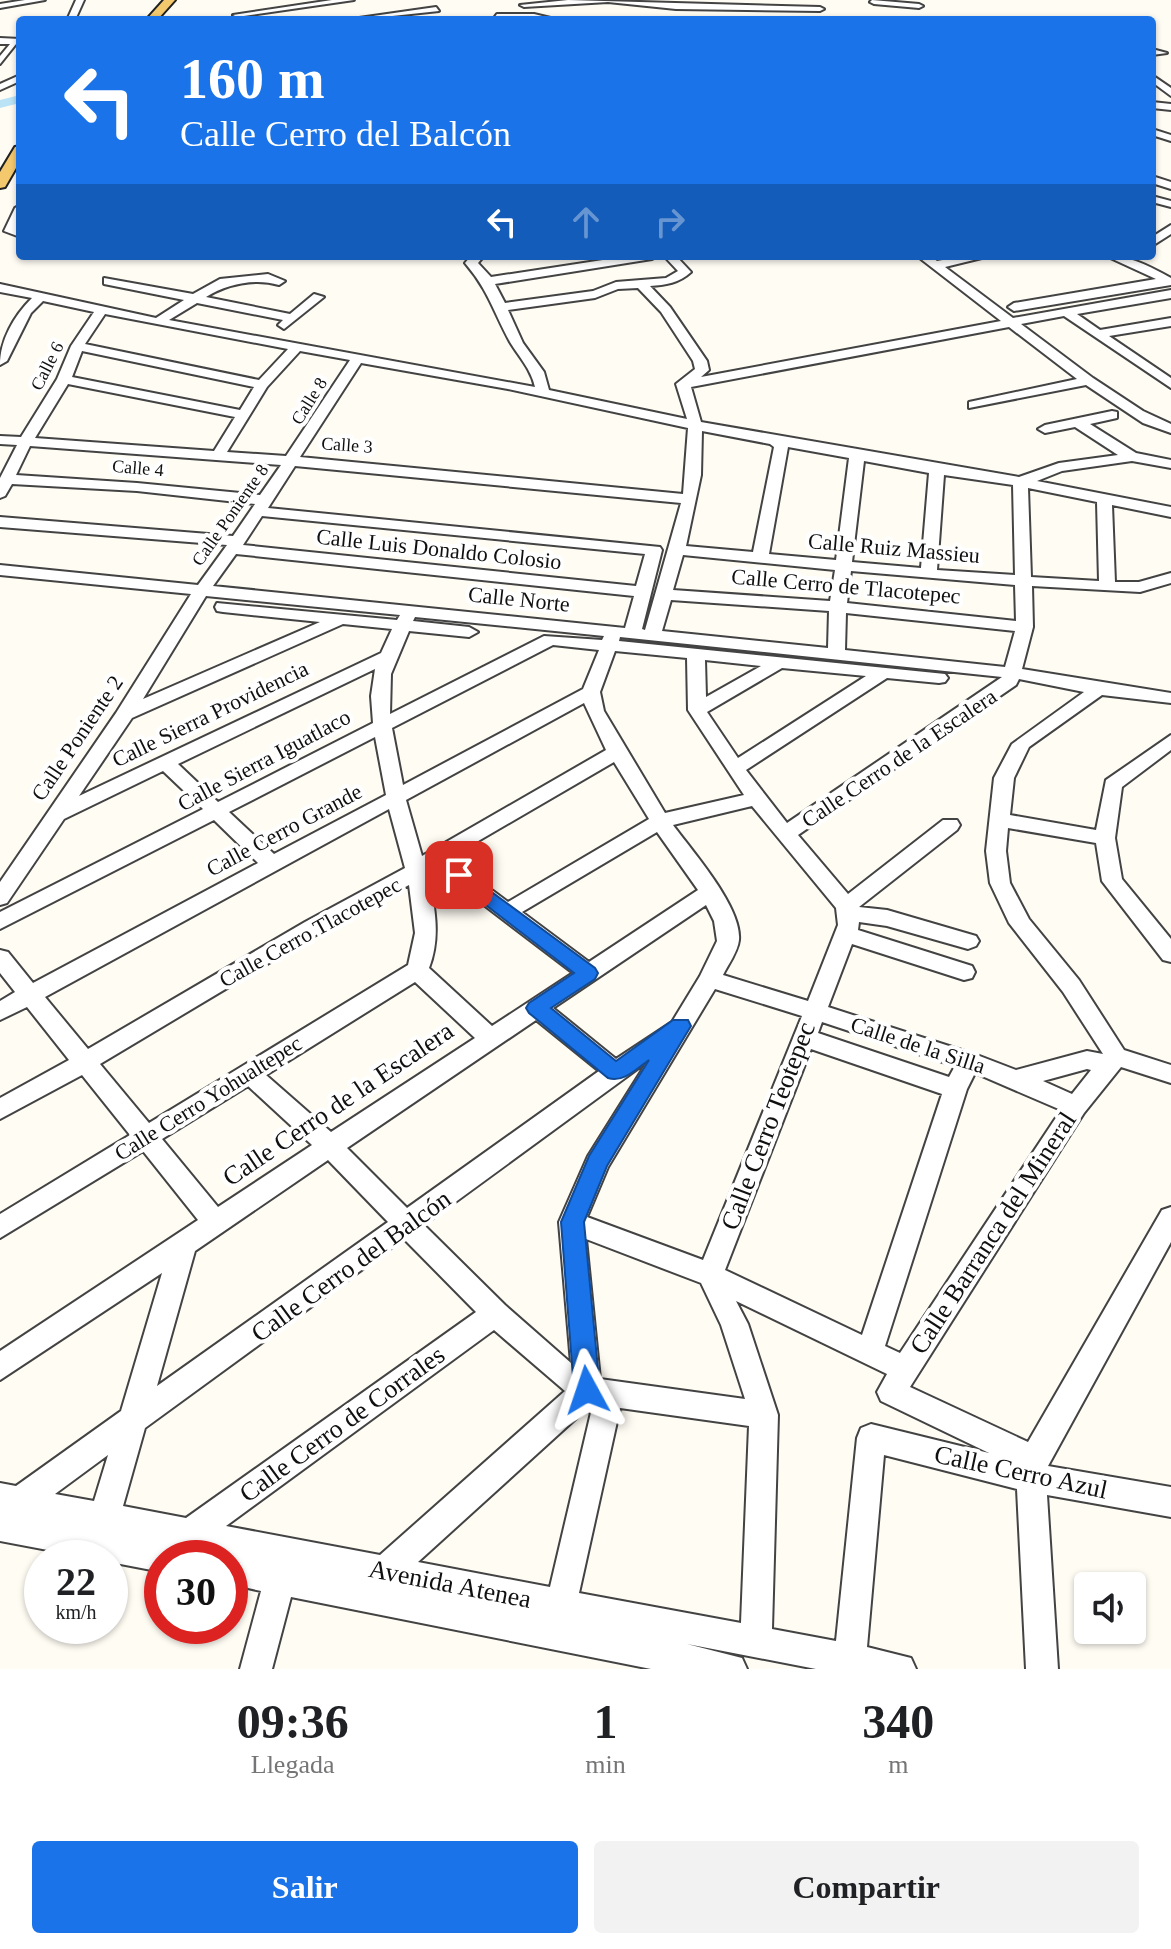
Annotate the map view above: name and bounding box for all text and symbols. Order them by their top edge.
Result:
icon: left [48,48,152,152]
text: 160 m [180,48,325,110]
text: Calle Cerro del Balcón [180,114,511,154]
icon: left [480,200,524,244]
icon: ahead [564,200,608,244]
icon: right [648,200,692,244]
street label: Calle 6 [26,339,68,393]
street label: Calle 8 [287,374,331,428]
street label: Calle 3 [321,433,373,457]
street label: Calle 4 [111,456,165,480]
street label: Calle Poniente 8 [188,461,272,569]
street label: Calle Luis Donaldo Colosio [315,524,563,574]
street label: Calle Ruiz Massieu [807,528,981,568]
street label: Calle Cerro de Tlacotepec [730,564,962,608]
street label: Calle Norte [467,581,571,617]
street label: Calle Sierra Providencia [108,656,312,772]
street label: Calle Poniente 2 [26,671,128,805]
street label: Calle Cerro de la Escalera [797,683,1001,833]
street label: Calle Sierra Iguatlaco [173,704,355,816]
street label: Calle Cerro Grande [202,779,366,881]
pin [425,841,493,909]
icon: arrive [437,853,481,897]
street label: Calle Cerro Tlacotepec [215,872,405,992]
street label: Calle de la Silla [848,1011,989,1079]
street label: Calle Cerro de la Escalera [217,1016,459,1192]
street label: Calle Cerro Teotepec [715,1018,821,1234]
street label: Calle Cerro Yohualtepec [110,1030,306,1166]
street label: Calle Barranca del Mineral [904,1107,1082,1359]
street label: Calle Cerro del Balcón [246,1184,456,1348]
street label: Calle Cerro de Corrales [234,1340,450,1508]
position arrow [545,1348,629,1432]
street label: Calle Cerro Azul [932,1440,1110,1504]
speed limit sign: 30 [144,1540,248,1644]
street label: Avenida Atenea [366,1554,534,1614]
text: 22 [56,1559,96,1604]
map controls [1074,1572,1146,1644]
button: sound [1074,1572,1146,1644]
text: km/h [55,1601,97,1623]
text: 09:36 [237,1695,349,1748]
text: 1 [593,1695,617,1748]
text: 340 [862,1695,934,1748]
text: Llegada [251,1750,335,1779]
text: min [585,1750,626,1779]
text: m [888,1750,908,1779]
button: Salir [32,1841,578,1933]
button: Compartir [594,1841,1139,1933]

